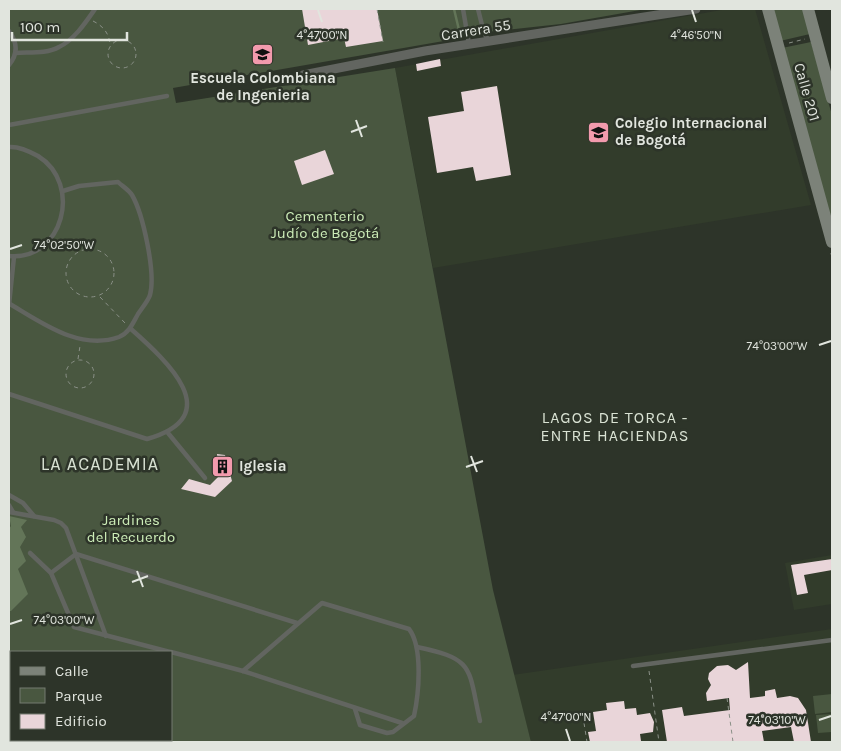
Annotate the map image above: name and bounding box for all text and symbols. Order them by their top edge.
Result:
scale bar [12,10,128,42]
street label: Carrera 55 [440,16,512,44]
text: 100 m [20,18,60,36]
text: 4°47'00"N [297,28,347,42]
text: 4°46'50"N [670,28,722,42]
school or university icon: Escuela Colombiana de Ingenieria [251,43,275,67]
street label: Calle 201 [790,61,824,123]
place label: Escuela Colombiana de Ingenieria [190,69,336,104]
place label: Colegio Internacional de Bogotá [615,114,767,149]
school or university icon: Colegio Internacional de Bogotá [587,120,611,144]
park label: Cementerio Judío de Bogotá [271,207,379,242]
text: 74°02'50"W [34,238,94,252]
text: 74°03'00"W [747,339,808,353]
district label: LAGOS DE TORCA - ENTRE HACIENDAS [540,408,690,445]
district label: LA ACADEMIA [41,453,159,475]
building icon: Iglesia [211,454,235,478]
place label: Iglesia [239,457,286,475]
park label: Jardines del Recuerdo [87,511,175,546]
text: 74°03'00"W [34,613,95,627]
legend [10,651,172,741]
text: Calle [55,662,89,680]
text: Parque [55,687,103,705]
text: 4°47'00"N [541,710,591,724]
text: Edificio [55,712,107,730]
text: 74°03'10"W [748,713,806,727]

